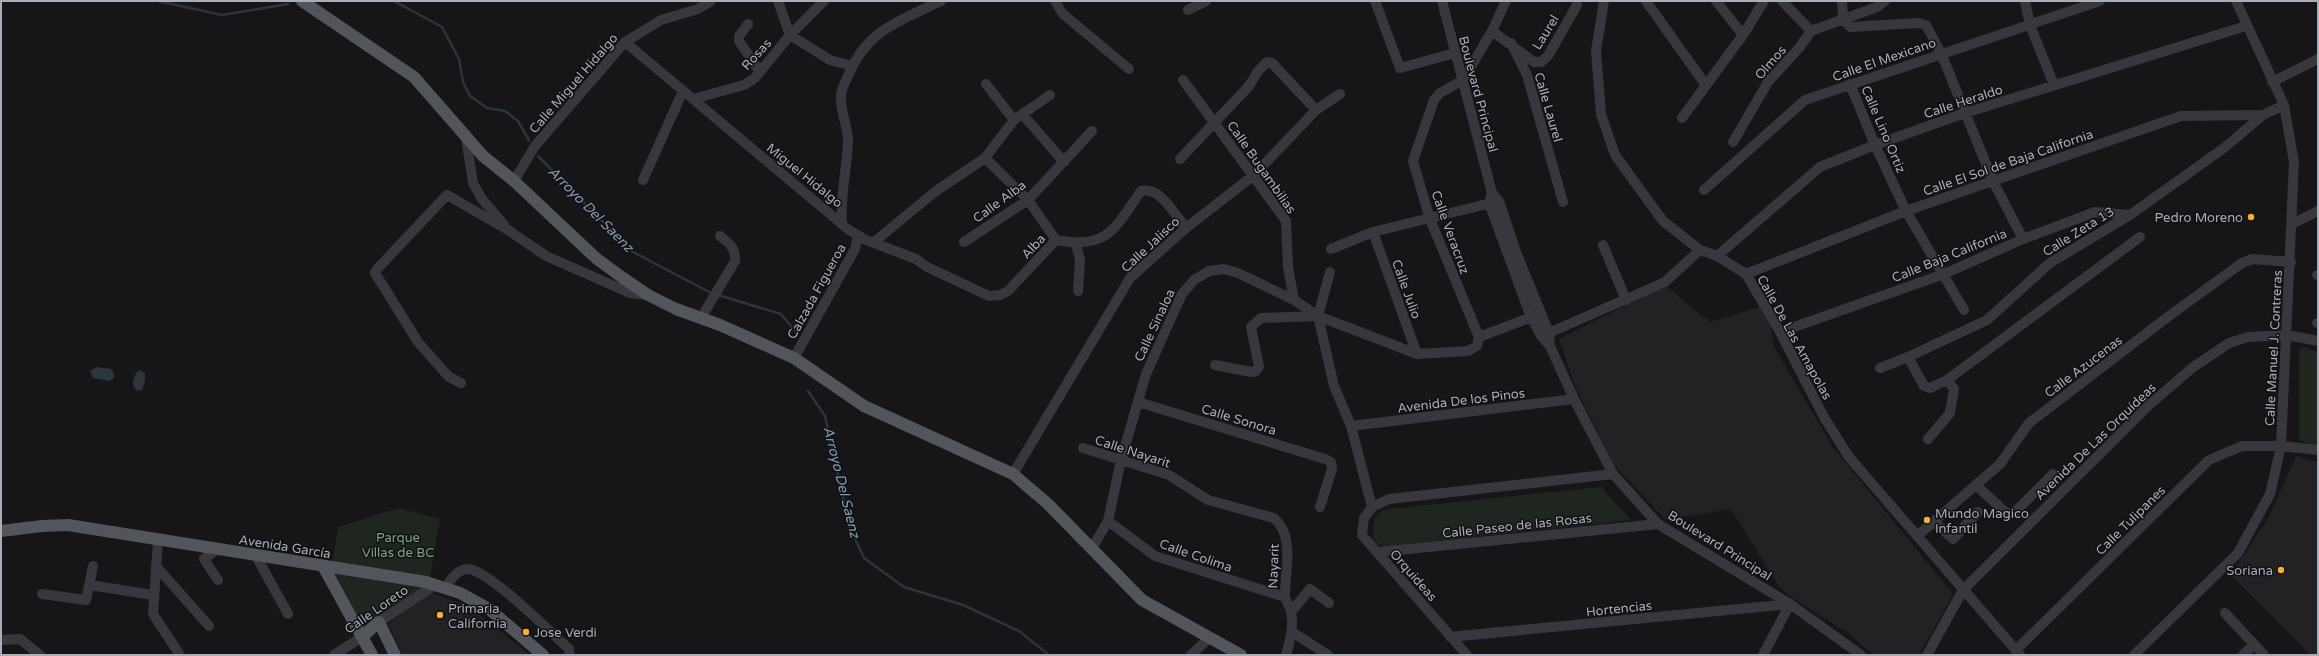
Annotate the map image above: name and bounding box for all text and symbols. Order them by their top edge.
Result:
street label: Laurel [1529,12,1563,53]
street label: Calle Miguel Hidalgo [526,30,622,137]
street label: Boulevard Principal [1455,34,1501,154]
street label: Calle El Mexicano [1830,35,1938,85]
street label: Rosas [738,36,775,74]
street label: Olmos [1752,42,1790,83]
street label: Calle Laurel [1530,71,1566,144]
street label: Calle Heraldo [1922,82,2005,122]
street label: Calle Lino Ortiz [1857,83,1909,176]
street label: Calle Bugambilias [1223,118,1299,217]
street label: Calle El Sol de Baja California [1921,126,2096,200]
street label: Miguel Hidalgo [763,140,846,211]
water label: Arroyo Del Saenz [544,163,638,257]
street label: Calle Alba [970,177,1029,226]
street label: Calle Veracruz [1428,188,1473,276]
street label: Calle Zeta 13 [2040,204,2117,260]
place label: Pedro Moreno [2155,210,2243,226]
marker: Pedro Moreno [2246,212,2256,222]
street label: Calle Jalisco [1118,213,1183,276]
street label: Calle Baja California [1890,226,2009,286]
street label: Alba [1018,231,1049,263]
street label: Calzada Figueroa [784,241,850,342]
street label: Calle Julio [1388,258,1424,321]
street label: Calle Manuel J. Contreras [2262,270,2286,426]
street label: Calle De Las Amapolas [1753,272,1835,403]
street label: Calle Sinaloa [1131,287,1179,364]
street label: Calle Azucenas [2042,332,2126,401]
street label: Avenida De Las Orquídeas [2032,380,2159,504]
street label: Avenida De los Pinos [1396,385,1526,417]
street label: Calle Sonora [1199,401,1278,439]
water label: Arroyo Del Saenz [819,425,864,541]
street label: Calle Nayarit [1093,432,1173,472]
street label: Calle Tulipanes [2092,482,2169,559]
place label: Mundo Magico Infantil [1935,506,2029,537]
street label: Boulevard Principal [1665,507,1774,584]
street label: Calle Paseo de las Rosas [1442,510,1593,542]
marker: Mundo Magico Infantil [1922,515,1932,525]
park label: Parque Villas de BC [362,530,434,561]
street label: Avenida García [238,532,332,562]
street label: Calle Colima [1157,536,1234,576]
street label: Nayarit [1265,543,1283,589]
street label: Orquideas [1386,546,1440,605]
place label: Soriana [2226,563,2273,579]
marker: Soriana [2276,565,2286,575]
street label: Calle Loreto [342,582,411,638]
street label: Hortencias [1585,598,1653,620]
place label: Primaria California [448,601,507,632]
marker: Primaria California [435,610,445,620]
place label: Jose Verdi [534,625,597,641]
marker: Jose Verdi [521,627,531,637]

